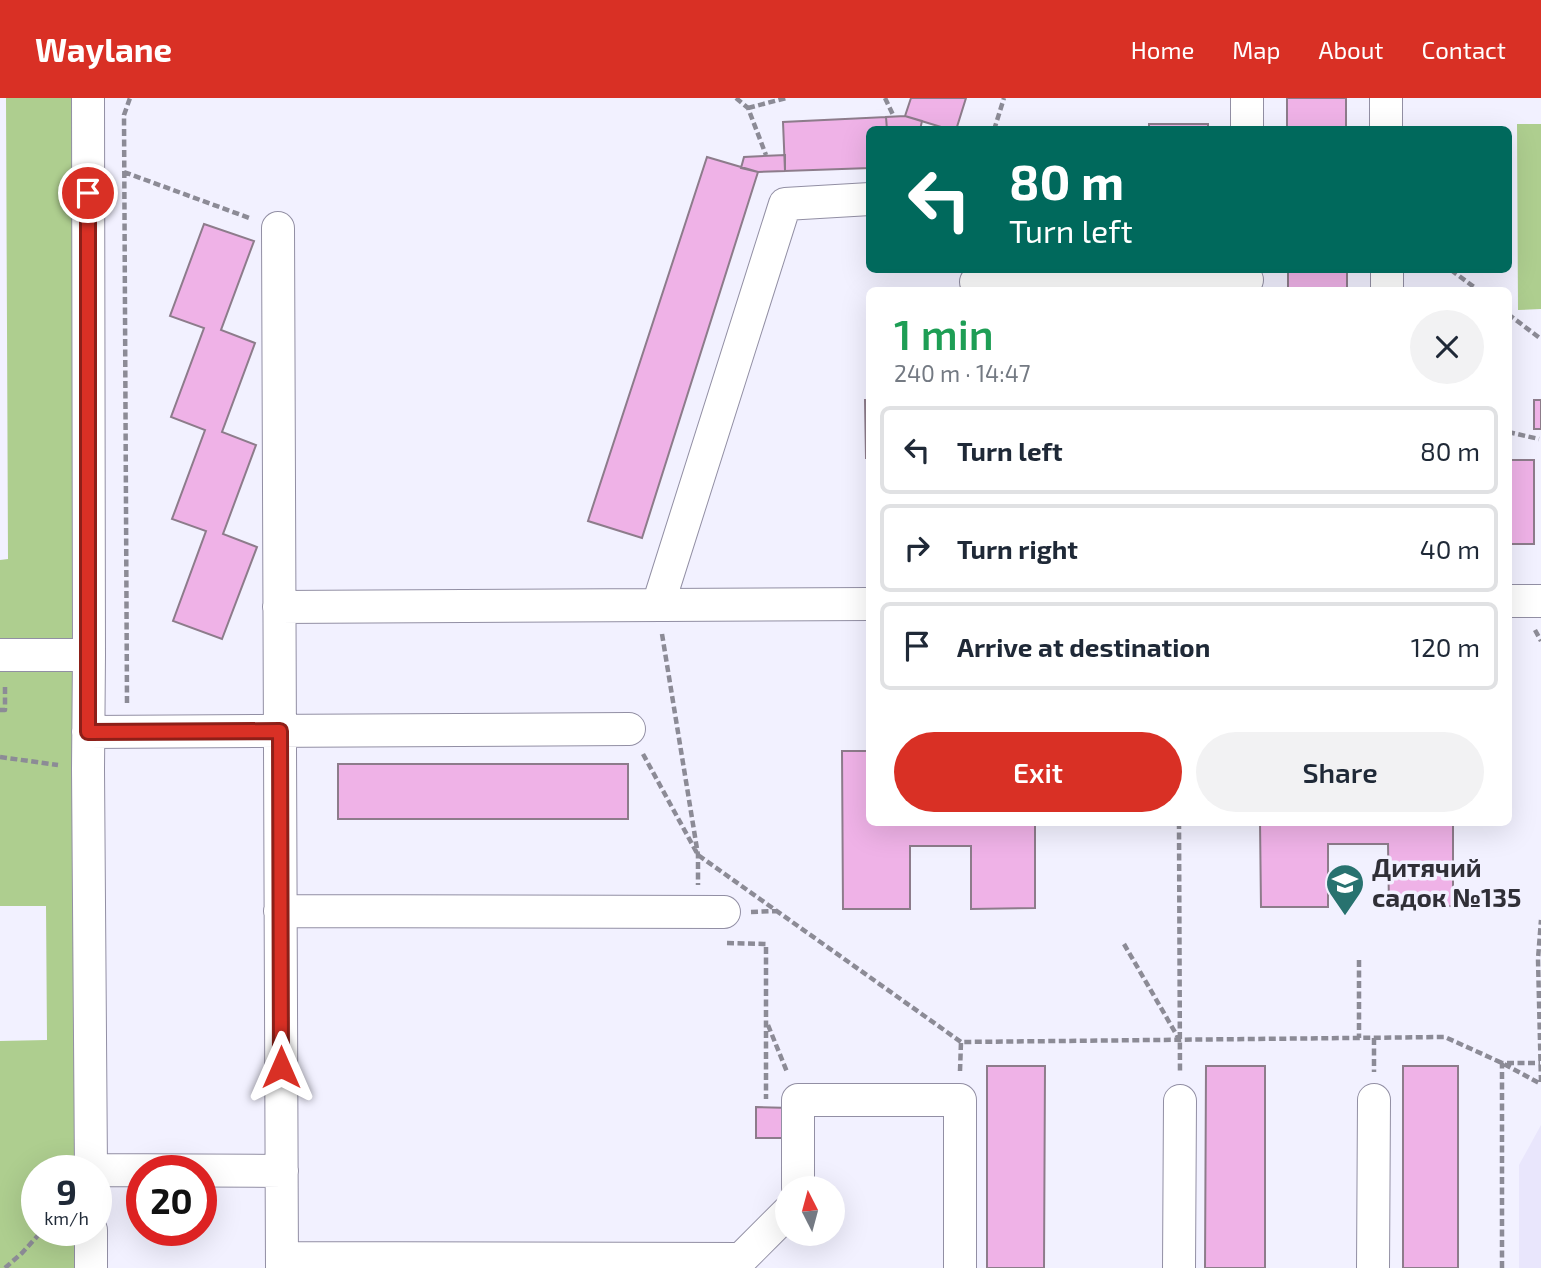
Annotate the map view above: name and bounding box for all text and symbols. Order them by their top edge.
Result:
text: Waylane [35,29,172,69]
text: Home [1131,35,1194,64]
text: Map [1232,35,1280,64]
text: About [1318,35,1384,64]
text: Contact [1422,35,1506,64]
text: 80 m [1009,151,1124,210]
icon: left [894,154,985,245]
pin [58,163,118,223]
icon: arrive [69,174,107,212]
text: Turn left [1009,211,1133,249]
text: 1 min [894,308,994,358]
button: close [1410,310,1484,384]
text: 240 m · 14:47 [894,359,1031,387]
icon: left [898,431,936,469]
text: Turn left [957,435,1063,466]
text: 80 m [1420,435,1480,466]
icon: right [898,529,936,567]
text: Turn right [957,533,1078,564]
text: 40 m [1420,533,1480,564]
icon: arrive [898,627,936,665]
text: Arrive at destination [957,631,1210,662]
text: 120 m [1411,631,1480,662]
button: Exit [894,732,1182,812]
button: Share [1196,732,1484,812]
place label: Дитячий садок №135 [1372,851,1521,912]
school or university icon: Дитячий садок №135 [1324,862,1366,917]
position arrow [244,1030,318,1104]
speed limit sign: 20 [126,1155,217,1246]
text: 9 [56,1170,77,1212]
north arrow [775,1176,845,1246]
map controls [775,1176,845,1246]
text: km/h [44,1207,89,1229]

